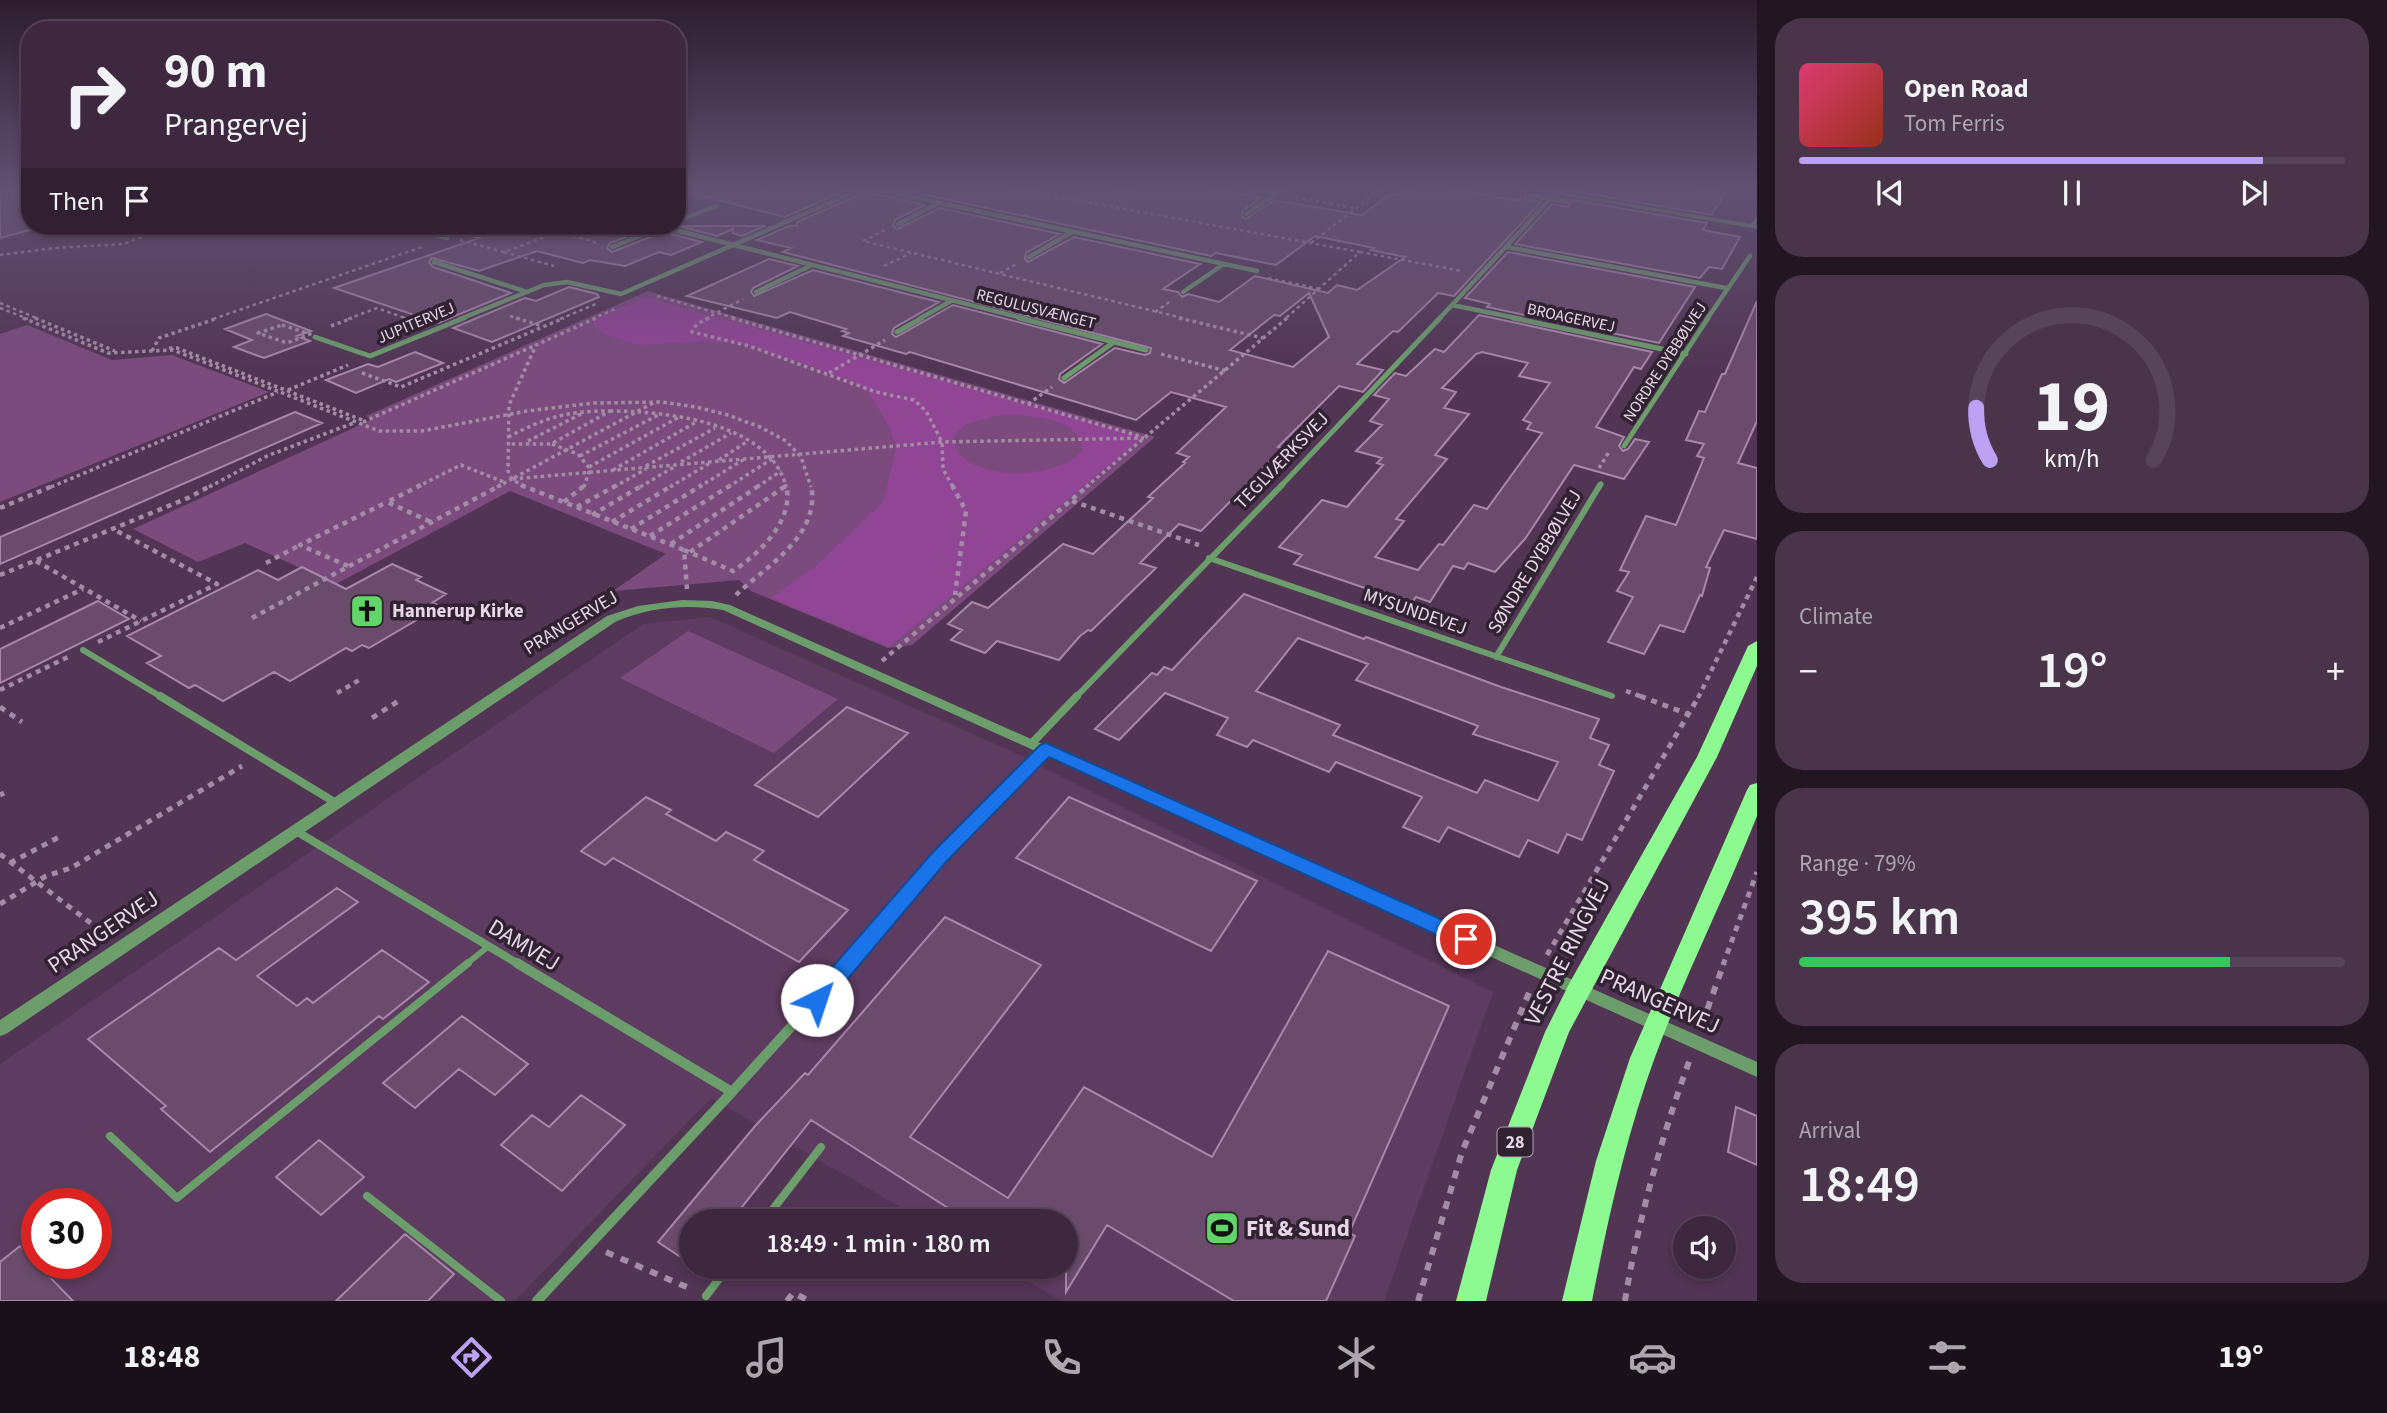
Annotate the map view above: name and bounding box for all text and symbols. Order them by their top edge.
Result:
text: 90 m [164,37,268,107]
icon: right [49,49,140,140]
text: Open Road [1904,70,2029,107]
text: Prangervej [164,102,308,148]
text: Tom Ferris [1904,107,2005,140]
icon: previous [1871,174,1909,212]
icon: pause [2053,174,2091,212]
icon: next [2235,174,2273,212]
icon: arrive [118,182,156,220]
text: Then [49,183,104,220]
street label: REGULUSVÆNGET [974,284,1098,335]
street label: JUPITERVEJ [374,297,458,349]
street label: BROAGERVEJ [1525,298,1617,338]
street label: NORDRE DYBBØLVEJ [1618,298,1712,426]
text: 19 [2034,355,2110,459]
street label: TEGLVÆRKSVEJ [1229,406,1335,516]
text: km/h [2044,441,2100,477]
street label: SØNDRE DYBBØLVEJ [1481,485,1589,639]
street label: MYSUNDEVEJ [1360,582,1470,642]
street label: PRANGERVEJ [519,584,623,662]
church icon: Hannerup Kirke [348,592,386,630]
place label: Hannerup Kirke [392,598,524,625]
text: Climate [1799,600,1873,633]
text: 19° [2036,634,2108,708]
text: − [1799,645,1818,699]
text: + [2326,645,2345,699]
text: Range · 79% [1799,847,1916,880]
street label: VESTRE RINGVEJ [1516,873,1618,1031]
text: 395 km [1799,881,1960,955]
street label: PRANGERVEJ [41,883,165,981]
pin [1436,909,1496,969]
street label: DAMVEJ [482,911,566,979]
icon: arrive [1447,920,1485,958]
street label: PRANGERVEJ [1595,960,1725,1042]
position arrow [780,963,854,1037]
text: Arrival [1799,1114,1861,1147]
road number: 28 [1498,1128,1532,1156]
text: 18:49 [1799,1148,1920,1222]
speed limit sign: 30 [21,1188,112,1279]
sports icon: Fit & Sund [1203,1209,1241,1247]
place label: Fit & Sund [1246,1212,1350,1245]
map controls [1673,1216,1736,1279]
button: sound [1673,1216,1736,1279]
text: 18:49 · 1 min · 180 m [766,1225,991,1262]
icon: directions [447,1333,496,1382]
icon: music [742,1333,791,1382]
icon: phone [1037,1333,1086,1382]
icon: climate [1332,1333,1381,1382]
icon: car [1628,1333,1677,1382]
icon: filters [1923,1333,1972,1382]
text: 18:48 [123,1334,200,1380]
text: 19° [2218,1334,2264,1380]

